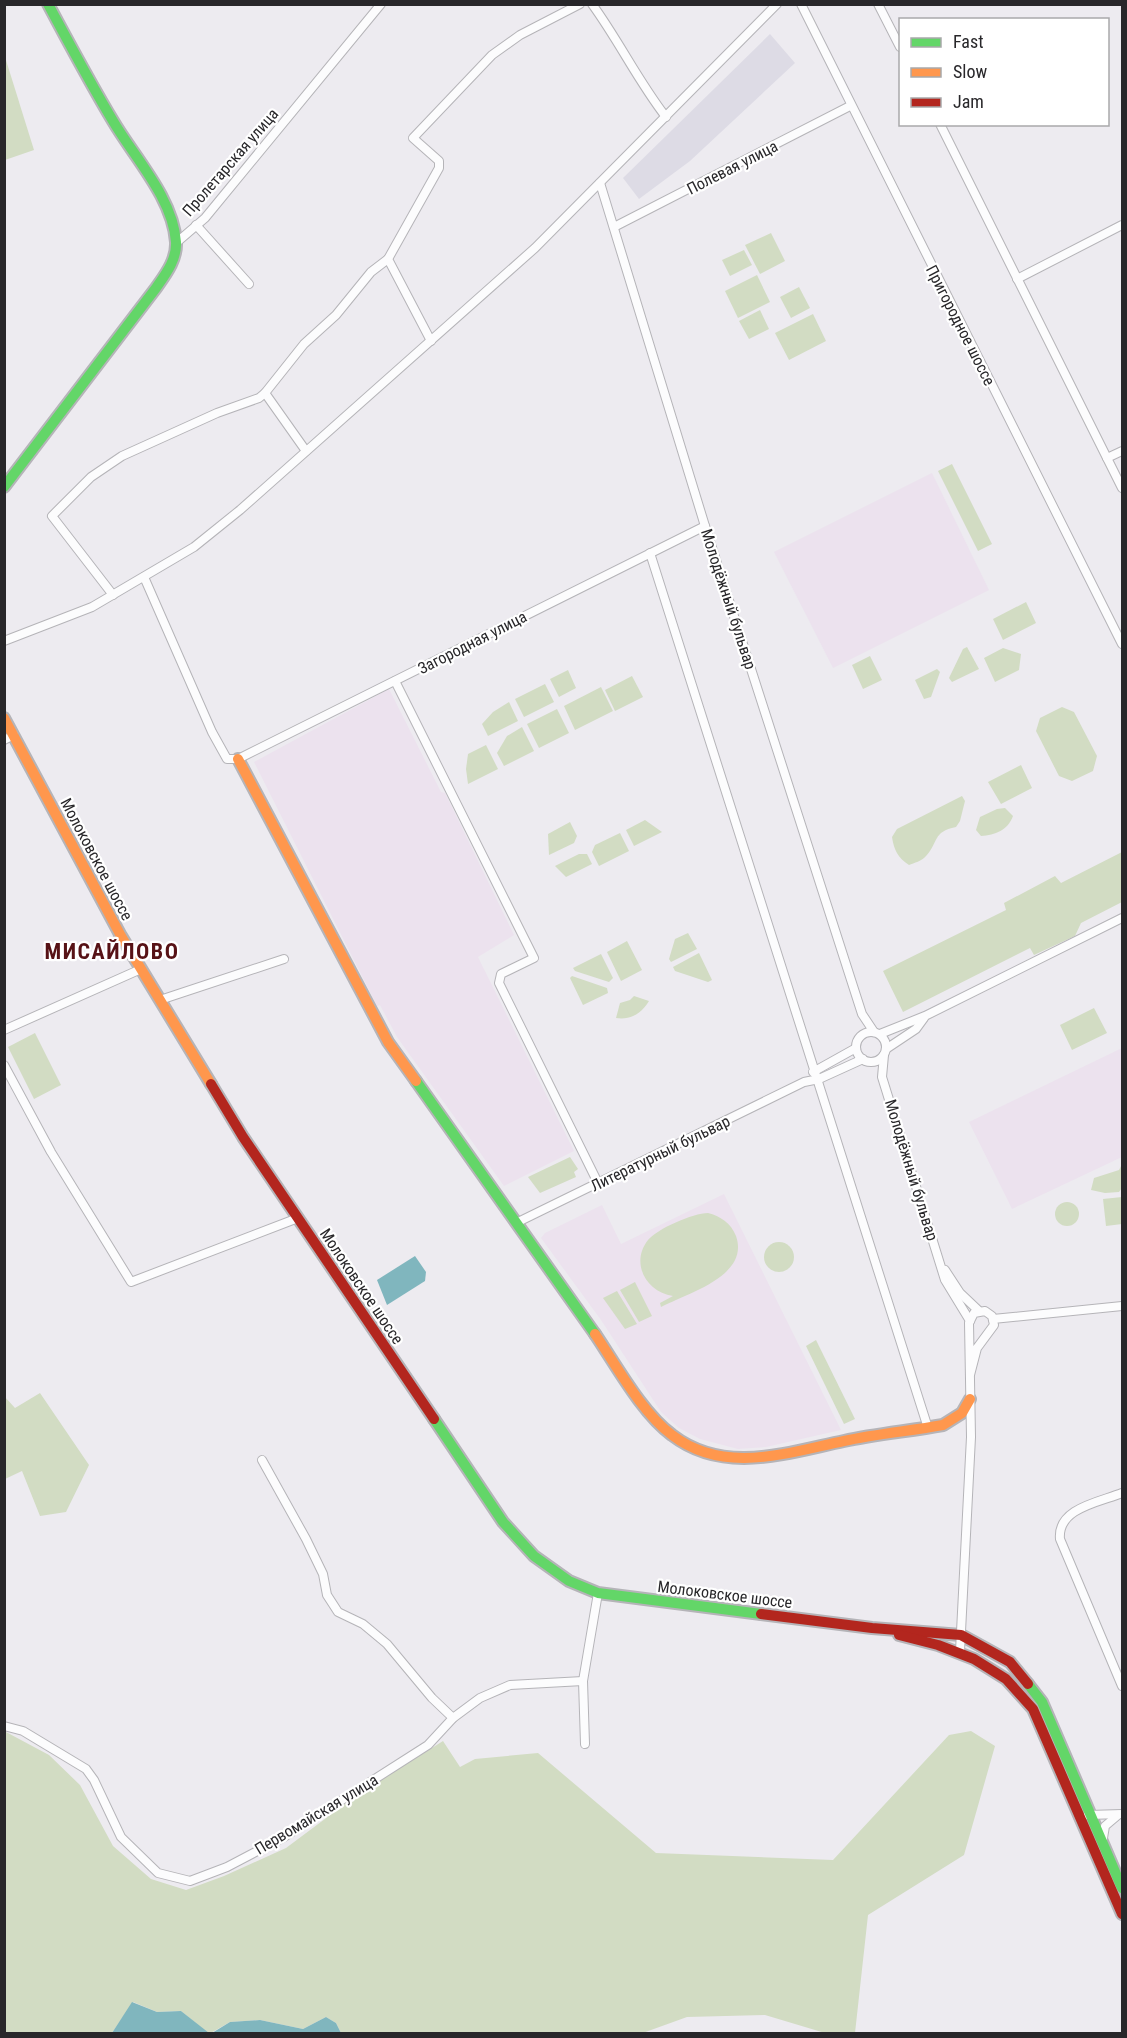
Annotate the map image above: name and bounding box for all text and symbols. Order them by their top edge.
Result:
legend [899,18,1109,126]
text: Fast [953,31,984,52]
text: Slow [953,61,988,82]
text: Jam [953,91,984,112]
street label: Пролетарская улица [178,105,282,220]
street label: Полевая улица [684,136,781,198]
street label: Пригородное шоссе [922,262,999,389]
street label: Молодёжный бульвар [697,526,760,672]
street label: Загородная улица [415,607,530,678]
street label: Молоковское шоссе [56,795,137,924]
district label: МИСАЙЛОВО [45,939,179,964]
street label: Молодёжный бульвар [881,1097,942,1243]
street label: Литературный бульвар [587,1111,733,1196]
street label: Молоковское шоссе [316,1225,407,1348]
street label: Молоковское шоссе [657,1577,793,1612]
street label: Первомайская улица [251,1770,381,1859]

